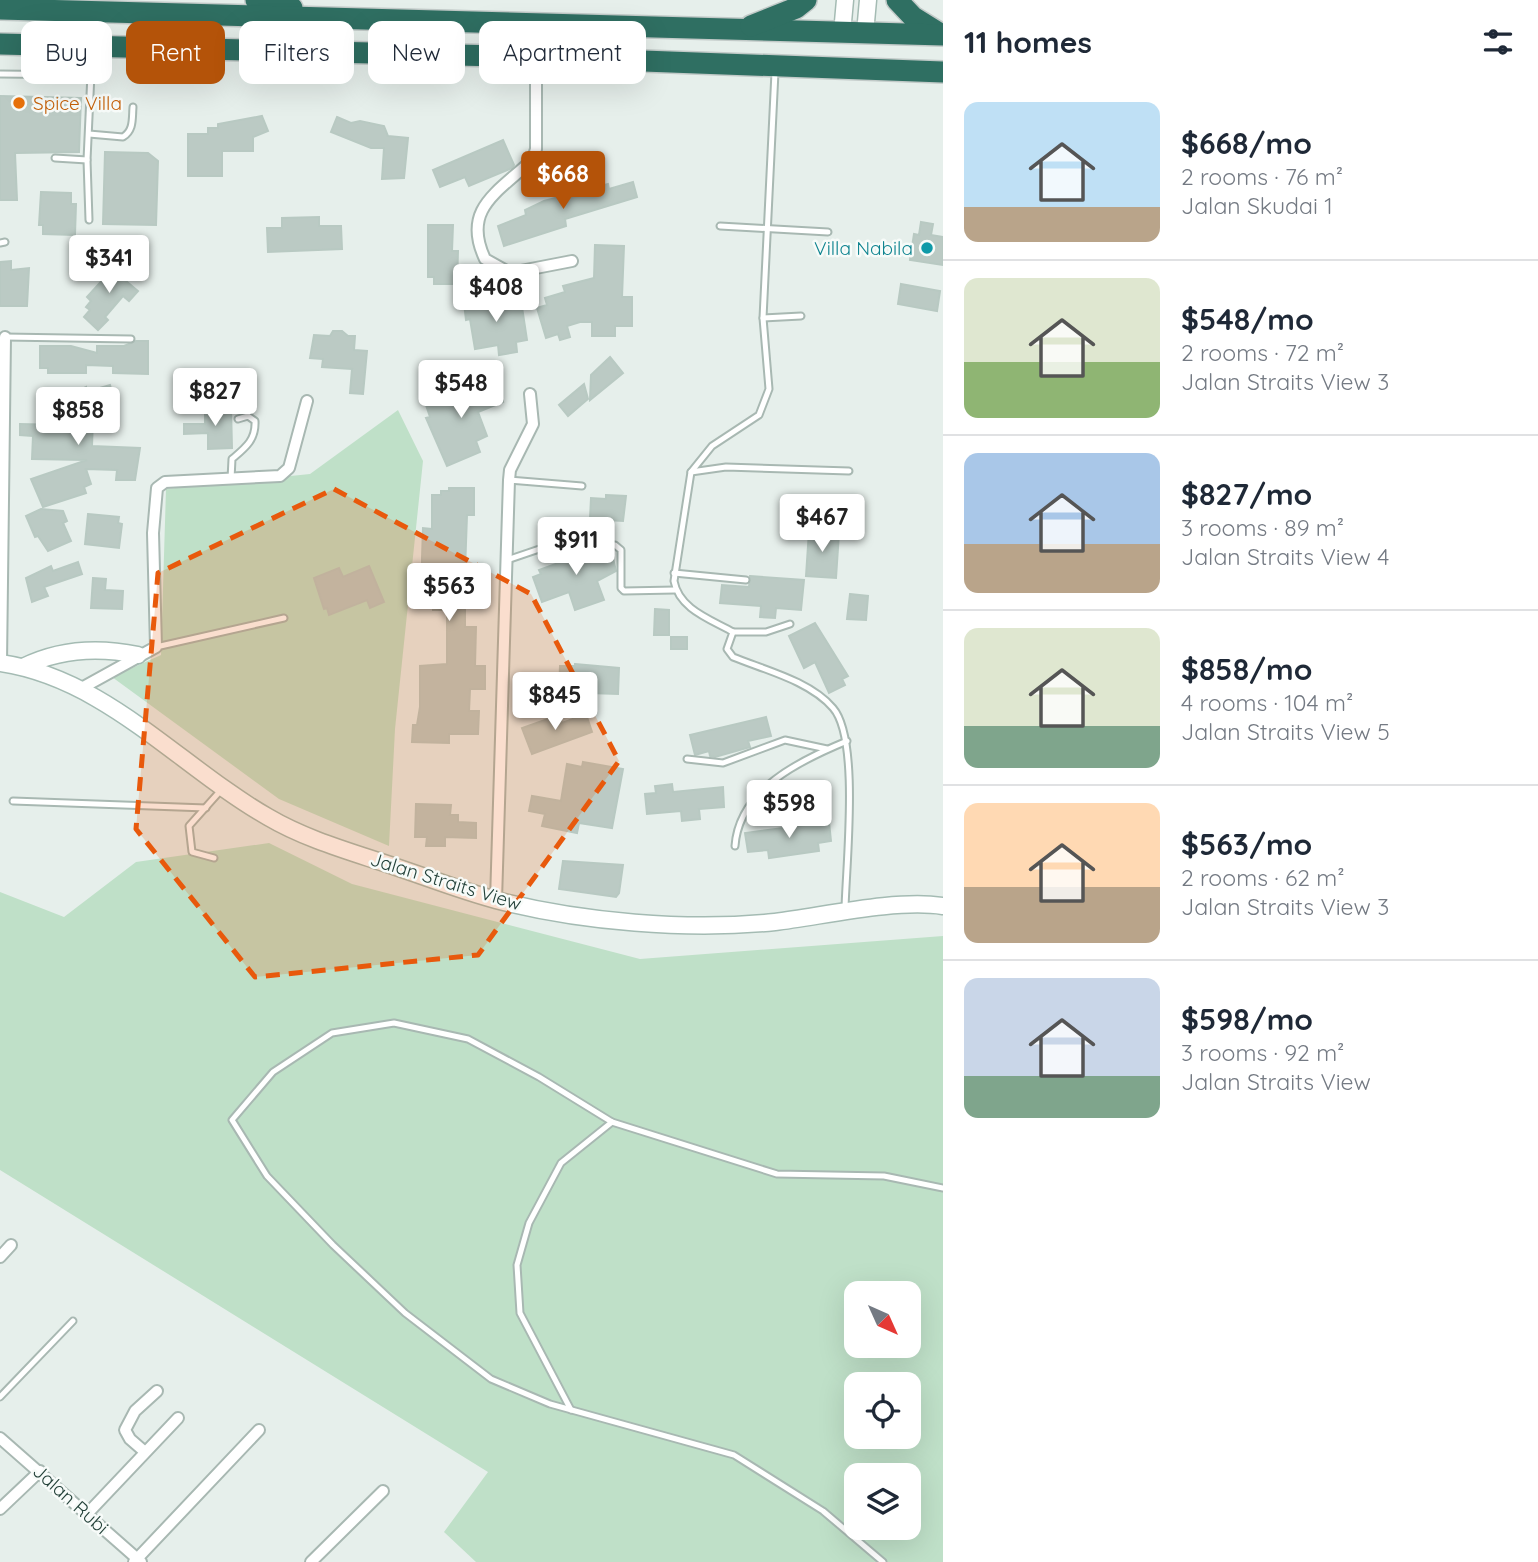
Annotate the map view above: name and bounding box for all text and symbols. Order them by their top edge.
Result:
chip: Buy [21,21,112,84]
chip: Rent [126,21,225,84]
chip: Filters [239,21,354,84]
chip: New [368,21,465,84]
chip: Apartment [479,21,646,84]
text: 11 homes [964,23,1092,61]
icon: filters [1479,23,1517,61]
place label: Spice Villa [33,91,122,115]
marker: Spice Villa [11,95,27,111]
text: $668/mo [1181,124,1312,162]
icon: home [1020,130,1104,214]
pin: $668 [522,152,604,211]
text: $668 [537,159,589,188]
text: 2 rooms · 76 m² [1181,162,1343,191]
text: Jalan Skudai 1 [1181,191,1333,220]
pin: $341 [68,236,150,295]
place label: Villa Nabila [814,236,913,260]
marker: Villa Nabila [919,240,935,256]
text: $341 [85,243,133,272]
pin: $408 [455,264,537,324]
text: $408 [469,272,523,301]
text: $548/mo [1181,300,1314,338]
icon: home [1020,306,1104,390]
text: 2 rooms · 72 m² [1181,338,1344,367]
pin: $548 [420,360,502,420]
text: Jalan Straits View 3 [1181,367,1389,396]
pin: $827 [174,368,256,428]
text: $548 [434,368,488,397]
text: $827 [189,376,241,405]
pin: $858 [37,388,119,447]
text: $858 [52,395,104,424]
text: $827/mo [1181,475,1312,513]
icon: home [1020,481,1104,565]
pin: $467 [781,494,863,554]
text: $467 [796,502,848,531]
text: 3 rooms · 89 m² [1181,513,1344,542]
pin: $911 [535,518,617,577]
text: $911 [554,525,598,554]
text: Jalan Straits View 4 [1181,542,1389,571]
pin: $563 [408,564,490,623]
text: $563 [423,571,475,600]
text: $858/mo [1181,650,1313,688]
icon: home [1020,656,1104,740]
pin: $845 [514,672,596,732]
text: $845 [528,680,582,709]
text: 4 rooms · 104 m² [1181,688,1353,717]
text: Jalan Straits View 5 [1181,717,1390,746]
pin: $598 [748,780,830,840]
text: $598 [763,788,815,817]
text: $563/mo [1181,825,1312,863]
icon: home [1020,831,1104,915]
street label: Jalan Straits View [367,847,525,915]
text: 2 rooms · 62 m² [1181,863,1345,892]
text: Jalan Straits View 3 [1181,892,1389,921]
text: $598/mo [1181,1000,1313,1038]
icon: home [1020,1006,1104,1090]
text: 3 rooms · 92 m² [1181,1038,1344,1067]
text: Jalan Straits View [1181,1067,1371,1096]
north arrow [844,1281,920,1358]
map controls [844,1281,921,1540]
button: locate [844,1372,921,1449]
street label: Jalan Rubi [28,1459,114,1539]
button: layers [844,1463,921,1540]

